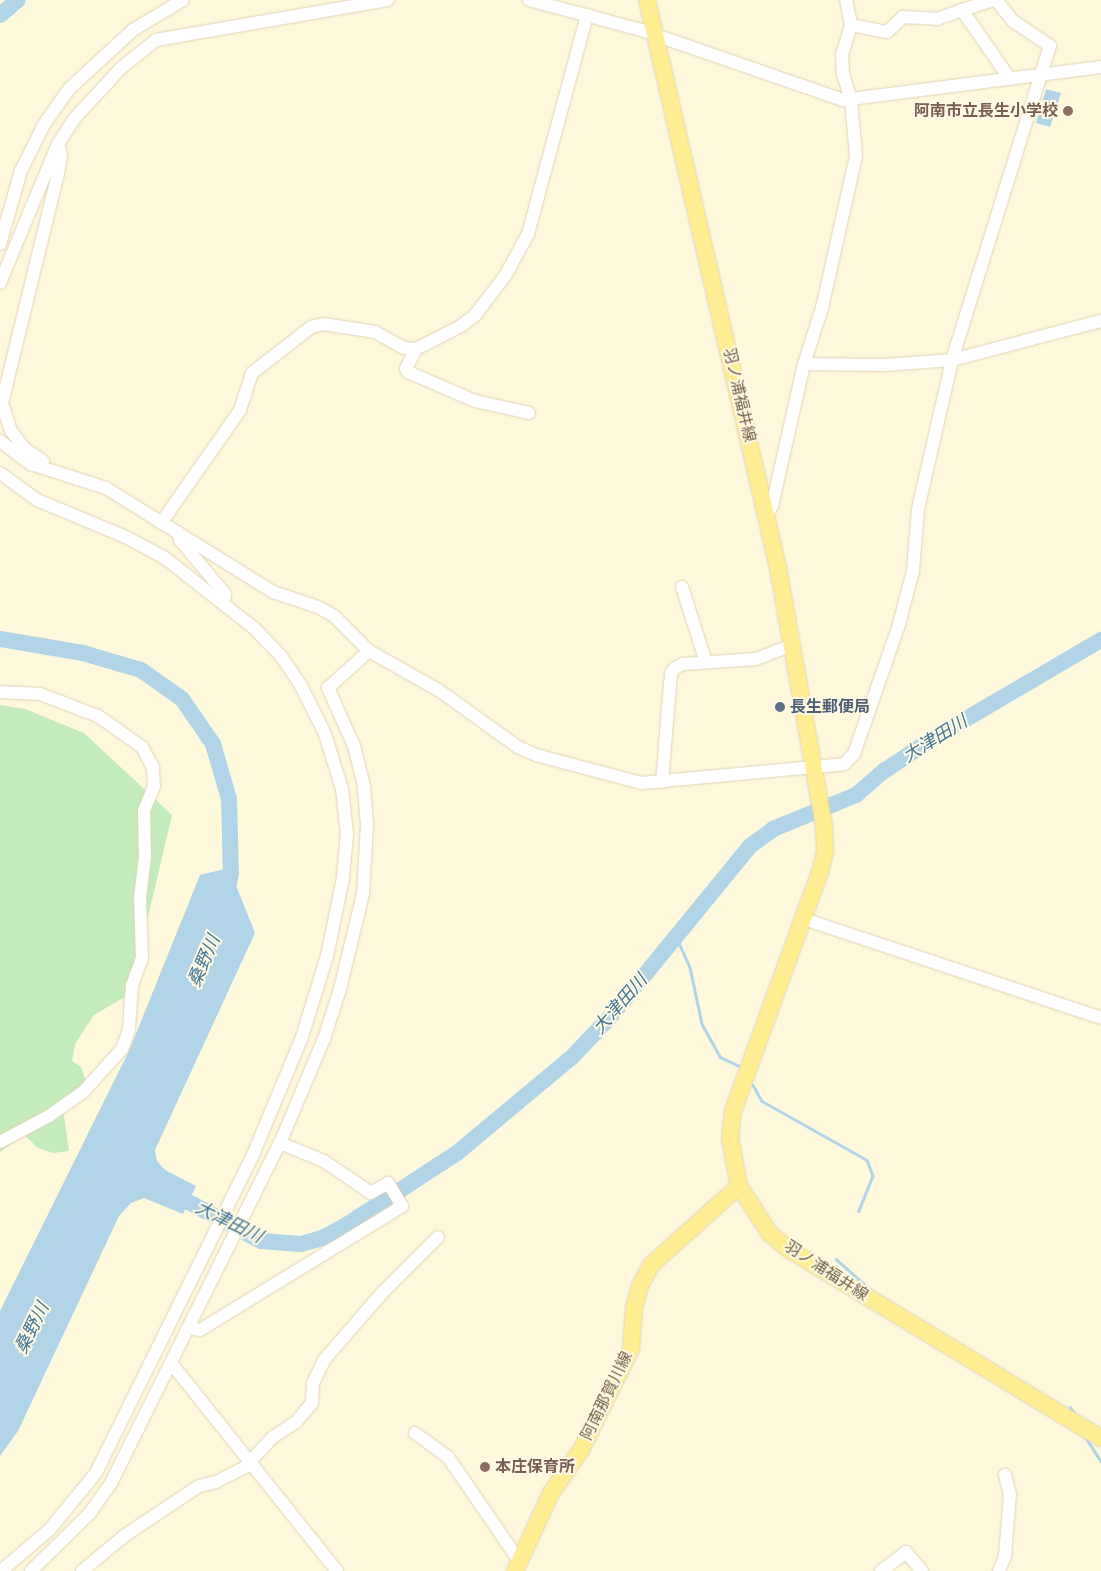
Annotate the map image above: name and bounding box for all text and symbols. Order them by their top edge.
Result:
place label: 阿南市立長生小学校 [914,101,1058,121]
marker: 阿南市立長生小学校 [1062,105,1074,117]
street label: 羽ノ浦福井線 [719,346,759,444]
place label: 長生郵便局 [790,697,870,717]
marker: 長生郵便局 [774,701,786,713]
water label: 大津田川 [899,711,971,767]
water label: 桑野川 [184,932,224,990]
water label: 大津田川 [588,970,652,1038]
water label: 大津田川 [192,1197,266,1247]
street label: 羽ノ浦福井線 [781,1237,871,1305]
water label: 桑野川 [10,1299,54,1357]
street label: 阿南那賀川線 [577,1349,637,1443]
place label: 本庄保育所 [495,1457,575,1477]
marker: 本庄保育所 [479,1461,491,1473]

